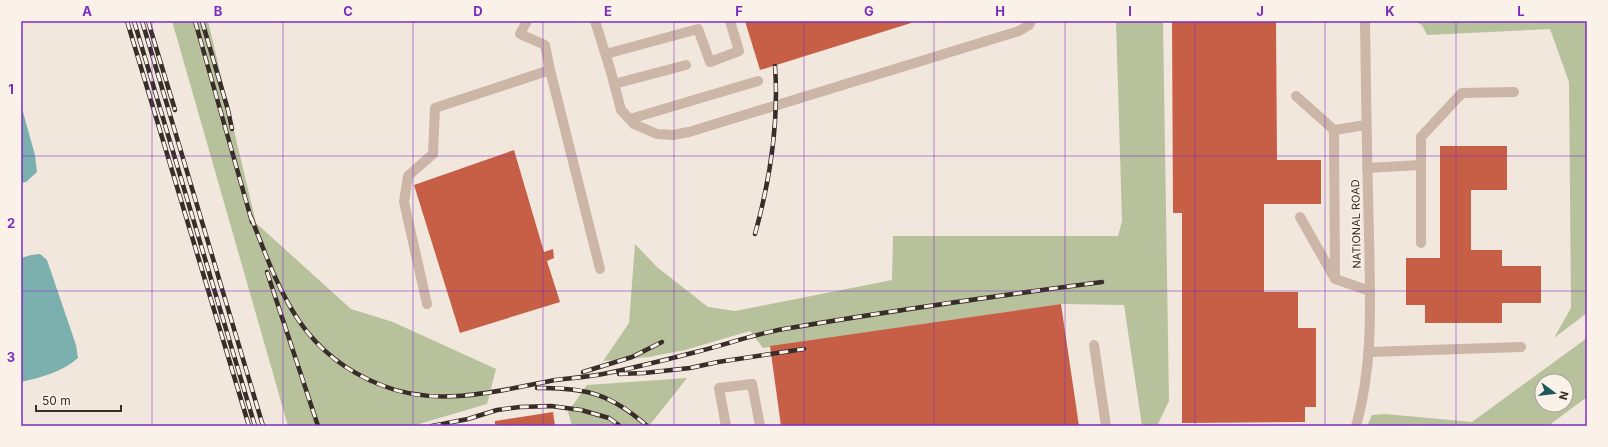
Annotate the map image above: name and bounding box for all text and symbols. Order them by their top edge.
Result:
text: A [82,3,92,19]
text: B [214,3,223,19]
text: C [343,3,353,19]
text: D [473,3,483,19]
text: E [604,3,612,19]
text: F [735,3,743,19]
text: G [864,3,874,19]
text: H [995,3,1005,19]
text: I [1128,3,1132,19]
text: J [1256,3,1264,19]
text: K [1385,3,1395,19]
text: L [1517,3,1525,19]
text: 1 [8,81,14,97]
street label: NATIONAL ROAD [1348,179,1364,269]
text: 2 [7,215,15,231]
text: 3 [7,349,15,365]
north arrow [1534,373,1574,413]
scale bar [36,387,121,413]
text: N [1556,390,1572,401]
text: 50 m [42,393,71,408]

